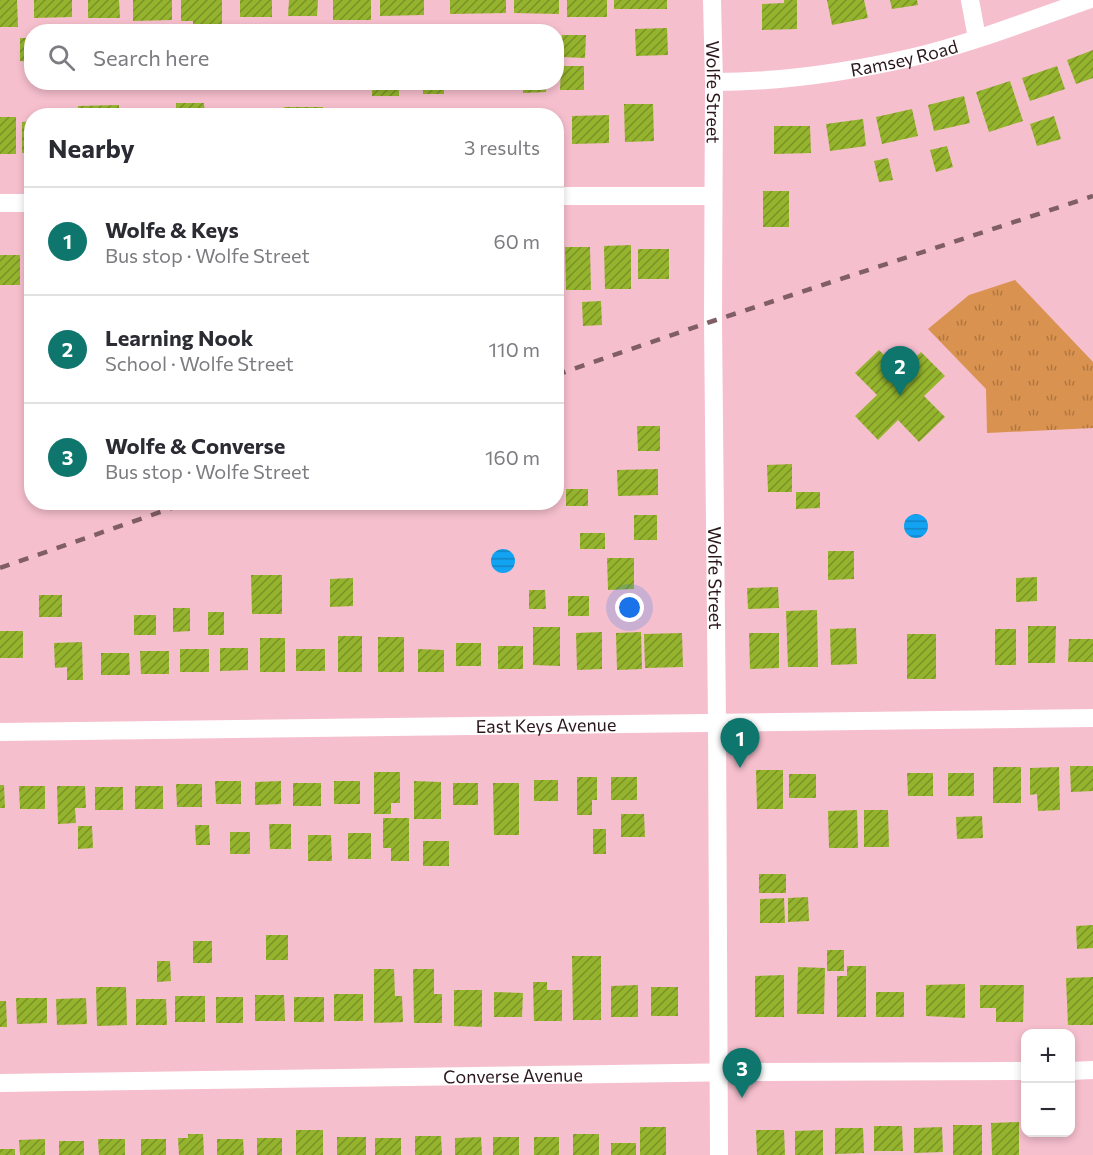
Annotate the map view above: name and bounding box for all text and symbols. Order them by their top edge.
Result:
search box [24,24,564,90]
street label: Ramsey Road [849,35,960,81]
street label: Wolfe Street [702,40,725,144]
icon: search [45,41,78,74]
text: Search here [93,44,209,71]
text: Nearby [48,132,135,163]
text: 3 results [464,135,540,159]
text: Wolfe & Keys [105,216,239,243]
text: 1 [63,229,72,253]
text: 60 m [494,229,540,253]
text: Bus stop · Wolfe Street [105,243,310,267]
text: Learning Nook [105,324,253,351]
text: 2 [62,337,73,361]
text: 110 m [489,337,540,361]
pin: 2 [880,346,920,396]
text: School · Wolfe Street [105,351,294,375]
text: Wolfe & Converse [105,432,285,459]
text: 3 [62,445,73,469]
text: 160 m [485,445,540,469]
text: Bus stop · Wolfe Street [105,459,310,483]
street label: Wolfe Street [704,526,727,630]
your location [615,593,644,622]
street label: East Keys Avenue [475,713,616,737]
pin: 1 [720,718,760,768]
map controls [1021,1029,1075,1137]
button: + [1021,1029,1075,1083]
pin: 3 [722,1048,762,1098]
street label: Converse Avenue [443,1063,583,1087]
button: − [1021,1083,1075,1137]

